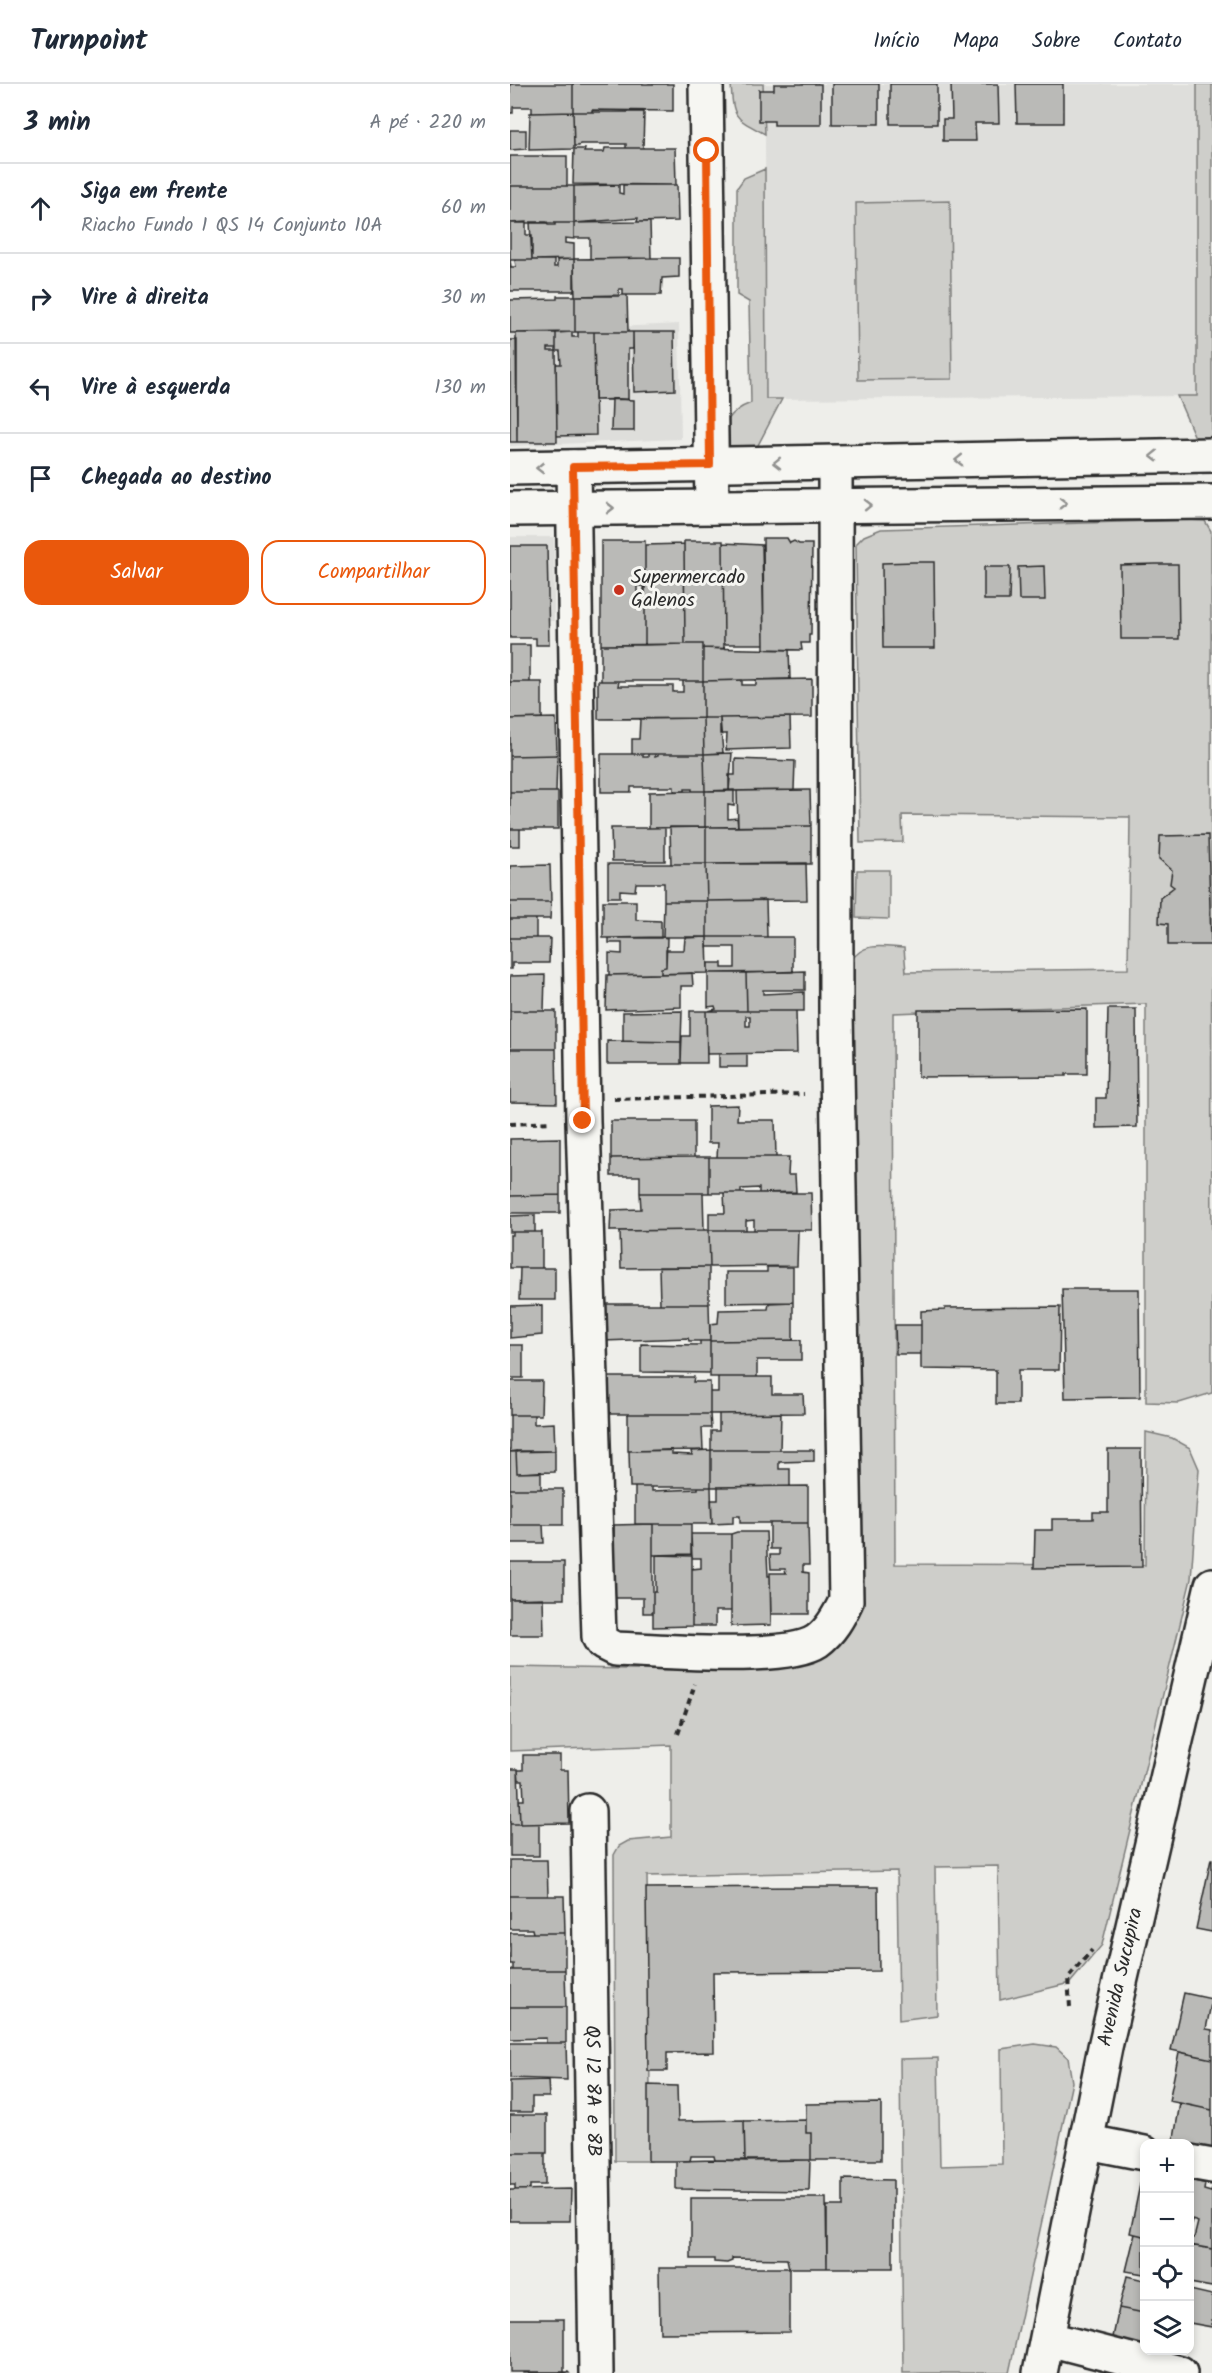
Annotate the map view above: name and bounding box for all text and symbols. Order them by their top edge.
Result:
text: Turnpoint [30,19,148,64]
text: Início [873,25,920,58]
text: Mapa [953,25,999,58]
text: Sobre [1032,25,1080,58]
text: Contato [1113,25,1182,58]
text: 3 min [24,102,91,144]
text: A pé · 220 m [370,107,486,139]
route start [693,137,719,163]
text: Siga em frente [81,175,227,210]
icon: ahead [24,192,57,225]
text: 60 m [441,192,486,224]
text: Riacho Fundo 1 QS 14 Conjunto 10A [81,210,383,242]
text: Vire à direita [81,281,209,316]
icon: right [24,282,57,315]
text: 30 m [441,282,486,314]
text: Vire à esquerda [81,371,230,406]
icon: left [24,372,57,405]
text: 130 m [434,372,486,404]
one-way arrow [1149,450,1158,462]
one-way arrow [954,454,963,467]
one-way arrow [772,457,781,470]
text: Chegada ao destino [81,461,272,496]
icon: arrive [24,462,57,495]
one-way arrow [535,462,544,474]
one-way arrow [1059,497,1068,510]
one-way arrow [864,499,873,512]
one-way arrow [606,502,615,514]
button: Salvar [24,540,249,605]
button: Compartilhar [261,540,486,605]
place label: Supermercado Galenos [631,562,745,617]
marker: Supermercado Galenos [612,583,626,597]
route end [569,1107,595,1133]
street label: Avenida Sucupira [1090,1905,1153,2050]
street label: QS 12 8A e 8B [575,2025,609,2157]
map controls [1140,2139,1194,2355]
button: + [1140,2139,1194,2193]
button: − [1140,2193,1194,2247]
button: locate [1140,2247,1194,2301]
button: layers [1140,2301,1194,2355]

